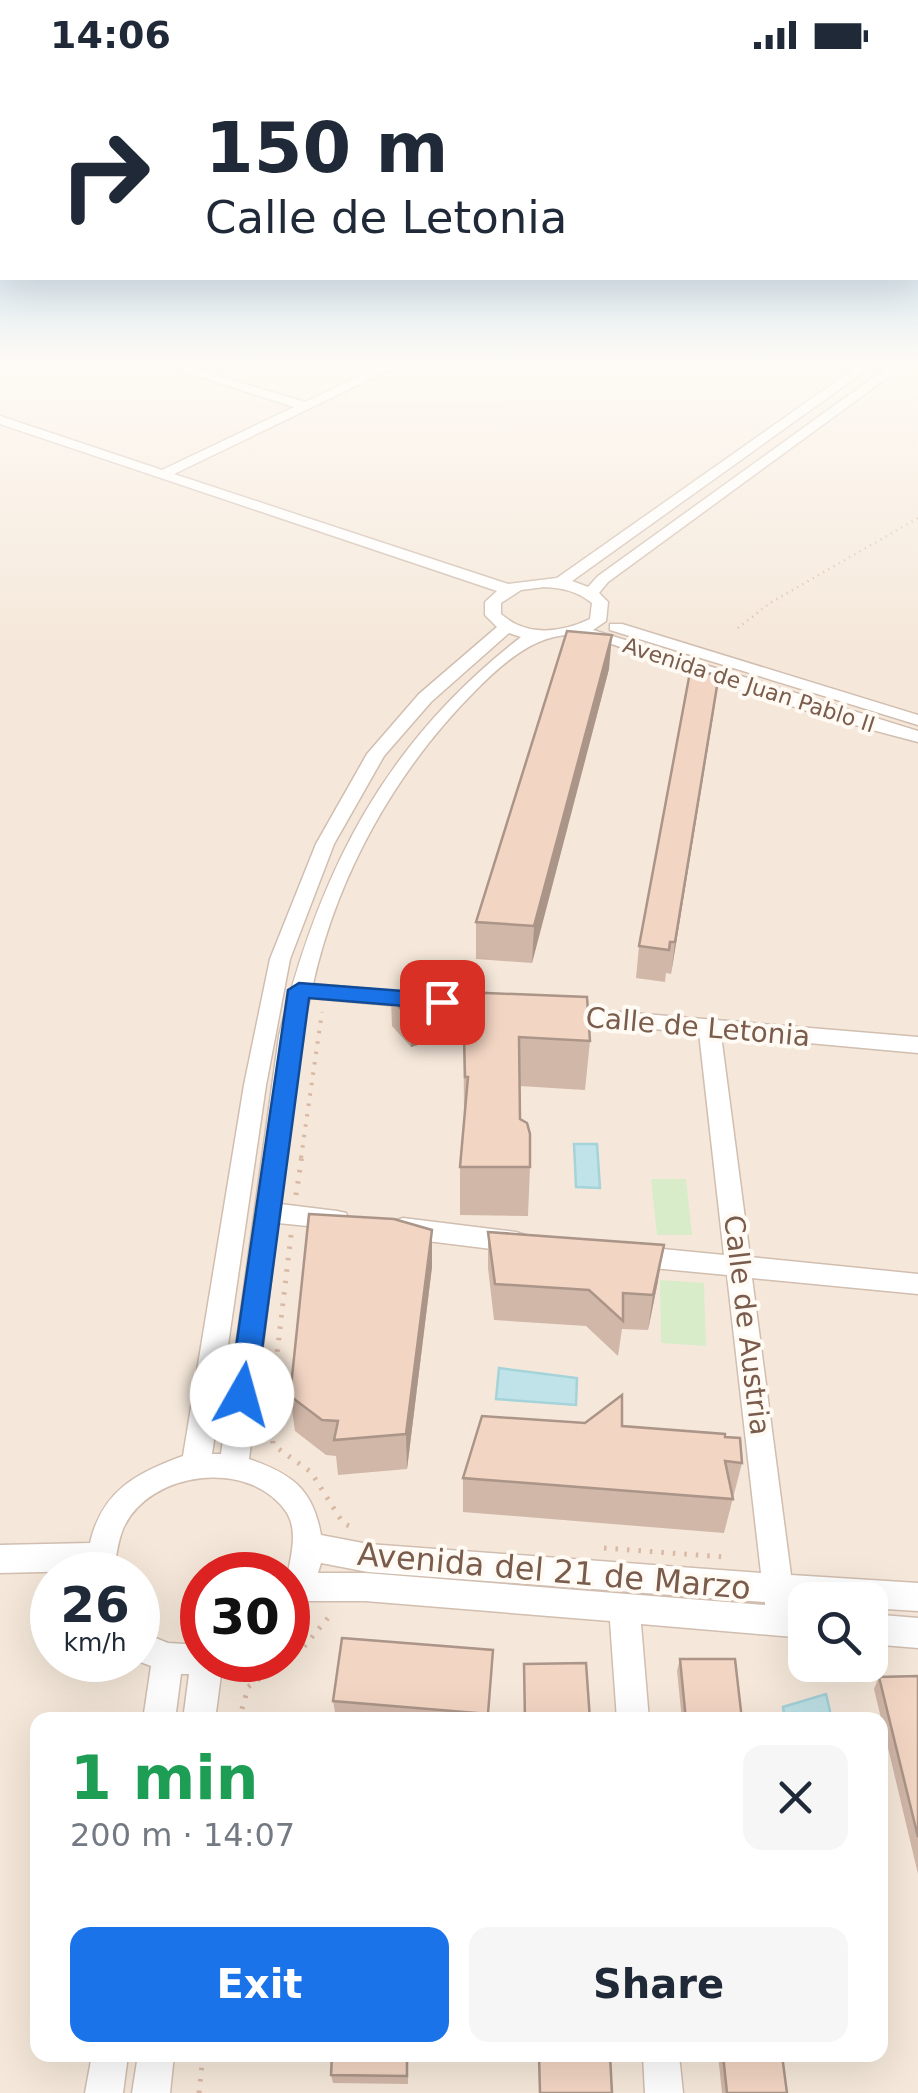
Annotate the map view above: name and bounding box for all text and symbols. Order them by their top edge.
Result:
text: 14:06 [50,13,171,57]
text: 150 m [205,107,448,189]
icon: right [40,110,170,240]
text: Calle de Letonia [205,191,567,244]
street label: Avenida de Juan Pablo II [620,632,878,738]
pin [400,960,485,1045]
icon: arrive [415,975,470,1030]
street label: Calle de Letonia [584,1001,812,1053]
street label: Calle de Austria [717,1213,777,1437]
position arrow [190,1343,294,1447]
street label: Avenida del 21 de Marzo [356,1535,752,1607]
speed limit sign: 30 [180,1552,310,1682]
text: 26 [60,1576,130,1634]
map controls [788,1582,888,1682]
button: search [788,1582,888,1682]
text: km/h [63,1628,127,1657]
text: 1 min [70,1743,258,1813]
button: close [743,1745,848,1850]
text: 200 m · 14:07 [70,1816,295,1854]
button: Exit [70,1927,449,2042]
button: Share [469,1927,848,2042]

